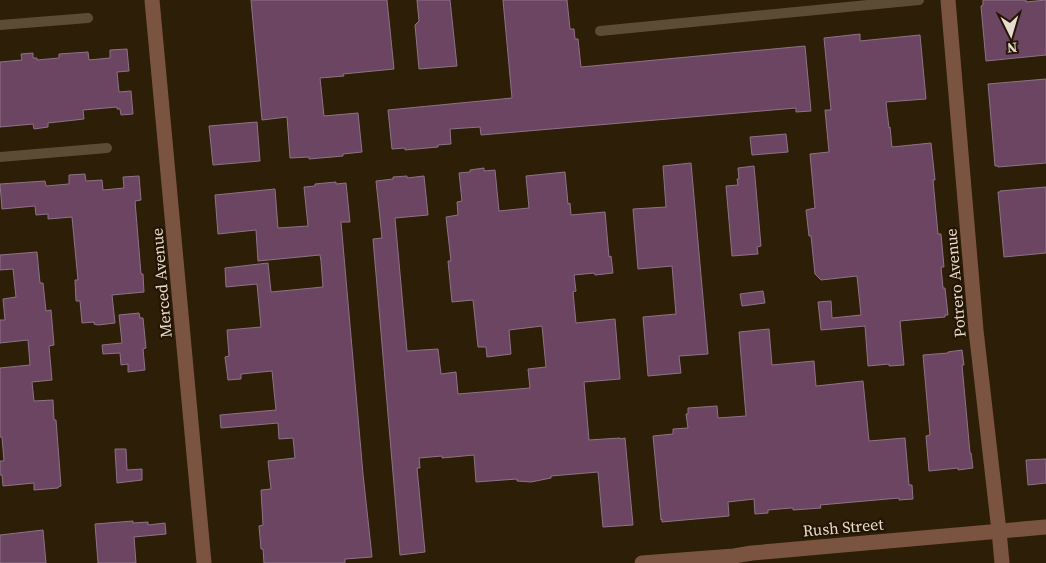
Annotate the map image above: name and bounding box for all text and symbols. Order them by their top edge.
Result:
north arrow [986,10,1036,60]
text: N [1006,38,1018,58]
street label: Merced Avenue [145,227,177,339]
street label: Potrero Avenue [939,228,971,338]
street label: Rush Street [802,512,885,541]

